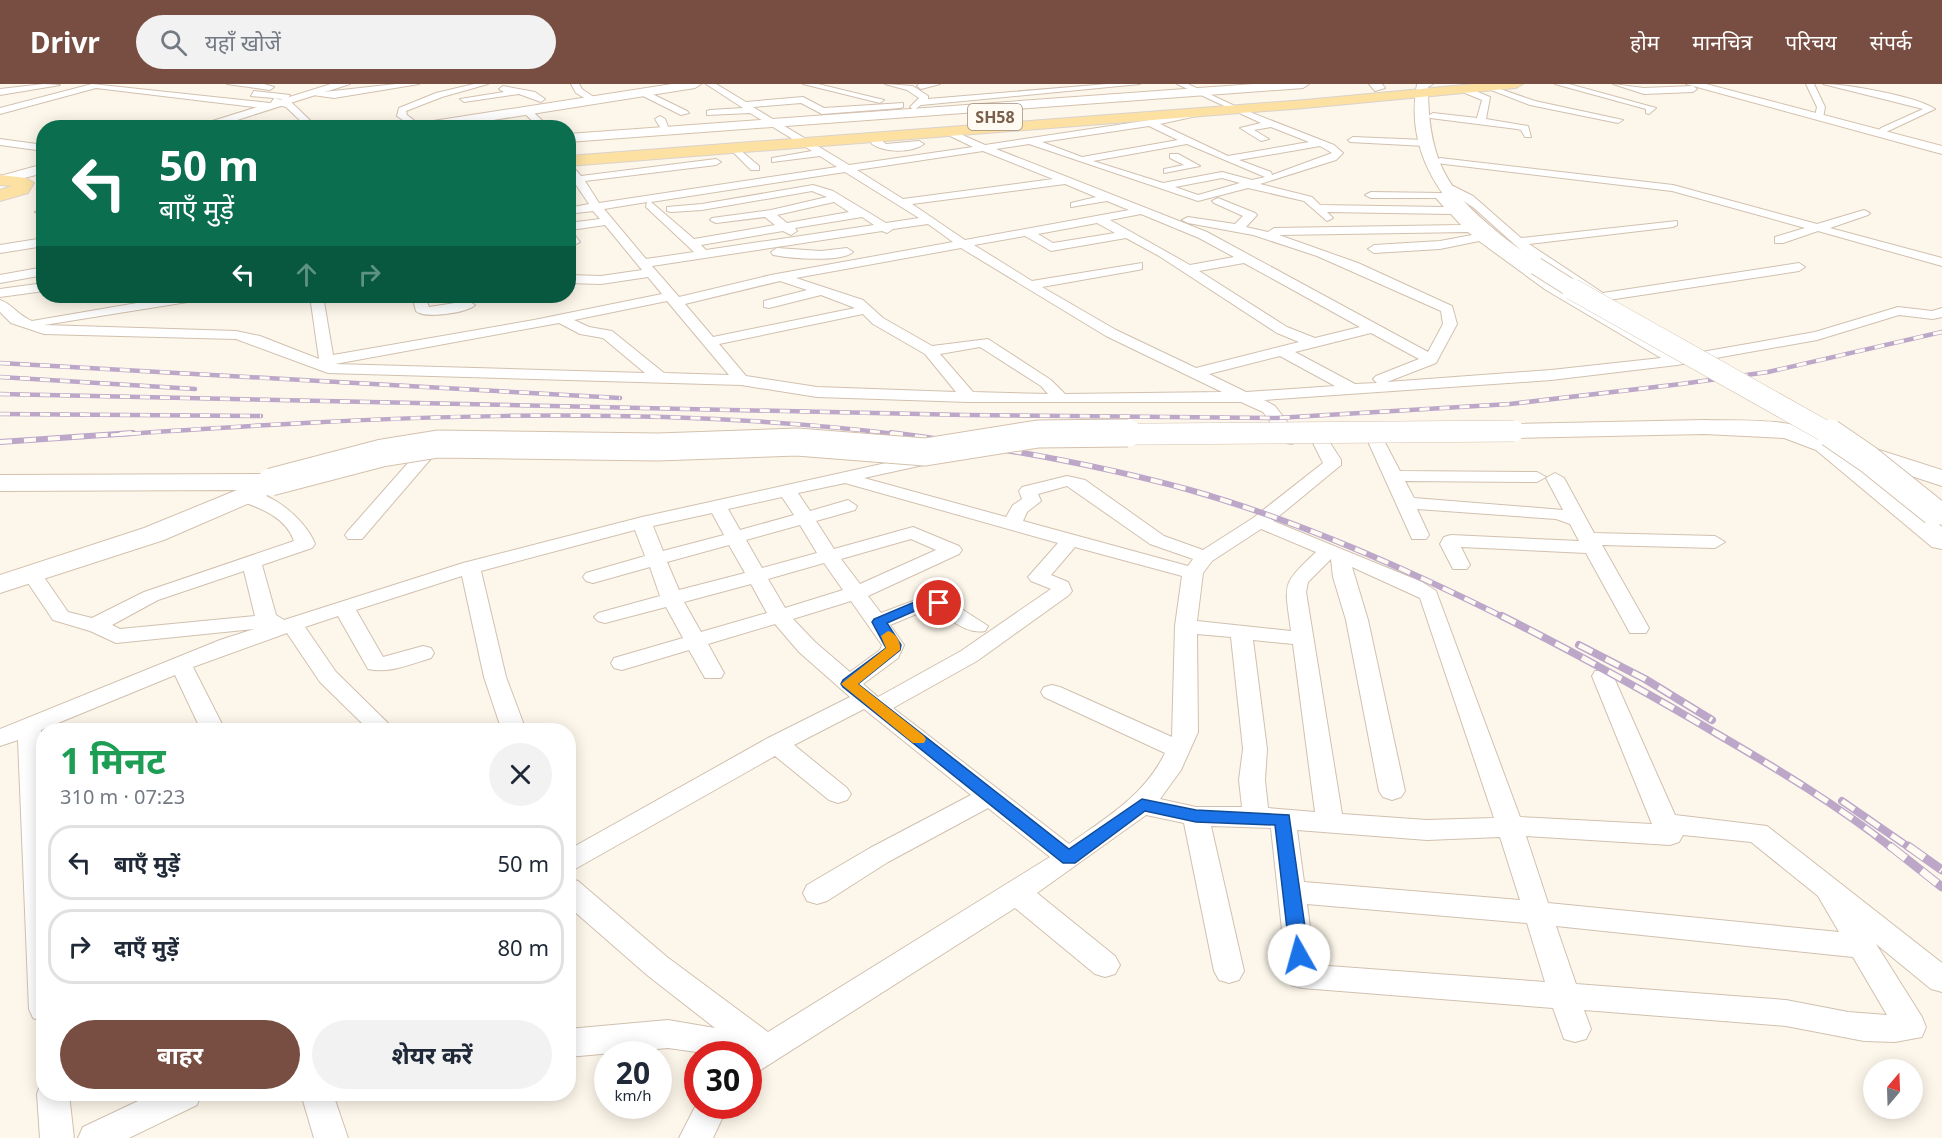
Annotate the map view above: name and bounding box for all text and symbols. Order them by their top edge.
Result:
search box [136,15,556,69]
text: Drivr [30,23,100,61]
icon: search [157,26,190,59]
text: यहाँ खोजें [205,27,281,57]
text: होम [1630,28,1659,56]
text: मानचित्र [1692,28,1752,56]
text: परिचय [1785,28,1837,56]
text: संपर्क [1870,28,1912,56]
road number: SH58 [968,104,1022,130]
text: 50 m [159,136,259,193]
icon: left [60,144,138,222]
text: बाएँ मुड़ें [159,190,234,227]
icon: left [227,258,260,291]
icon: ahead [290,258,323,291]
icon: right [353,258,386,291]
pin [913,577,964,628]
icon: arrive [922,586,955,619]
text: 1 मिनट [60,736,166,785]
button: close [489,743,552,806]
text: 310 m · 07:23 [60,783,185,810]
icon: left [63,846,96,879]
text: बाएँ मुड़ें [114,848,180,878]
text: 50 m [498,848,549,878]
position arrow [1267,923,1331,987]
icon: right [63,930,96,963]
text: दाएँ मुड़ें [114,932,179,962]
text: 80 m [498,932,549,962]
button: बाहर [60,1020,300,1089]
button: शेयर करें [312,1020,552,1089]
speed limit sign: 30 [684,1041,762,1119]
text: 20 [616,1052,650,1093]
north arrow [1863,1059,1923,1119]
map controls [1863,1059,1923,1119]
text: km/h [615,1085,651,1105]

